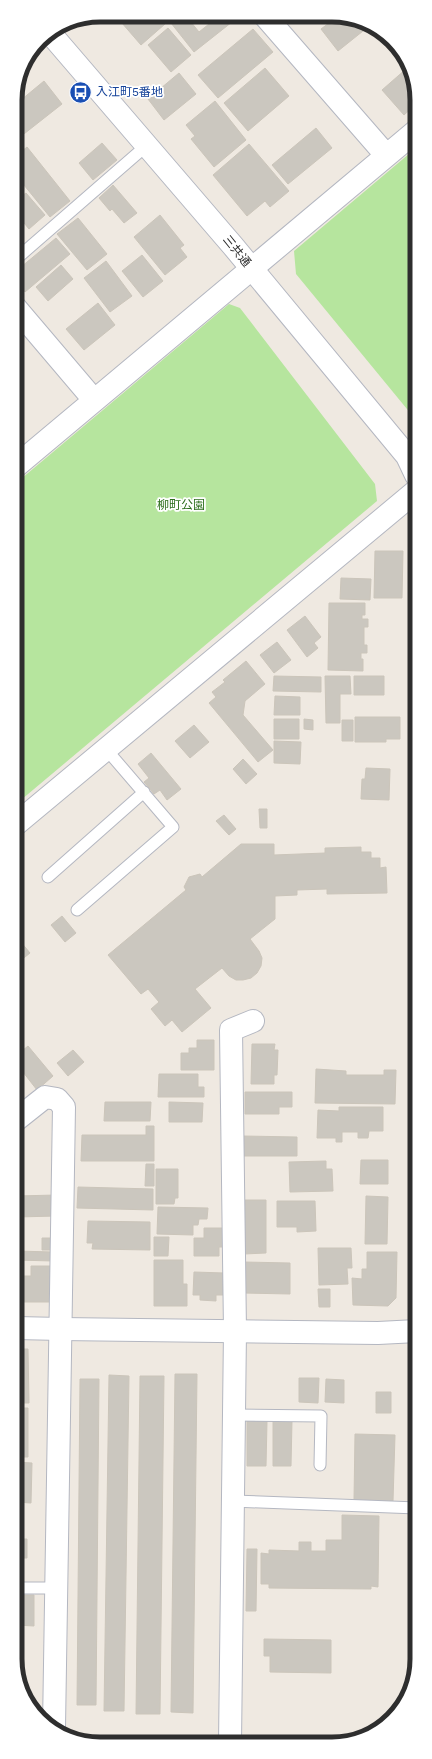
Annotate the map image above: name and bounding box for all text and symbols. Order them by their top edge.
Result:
bus stop icon: 入江町5番地 [68,79,94,105]
place label: 入江町5番地 [96,85,163,99]
street label: 三共通 [220,233,254,269]
park label: 柳町公園 [157,498,205,512]

